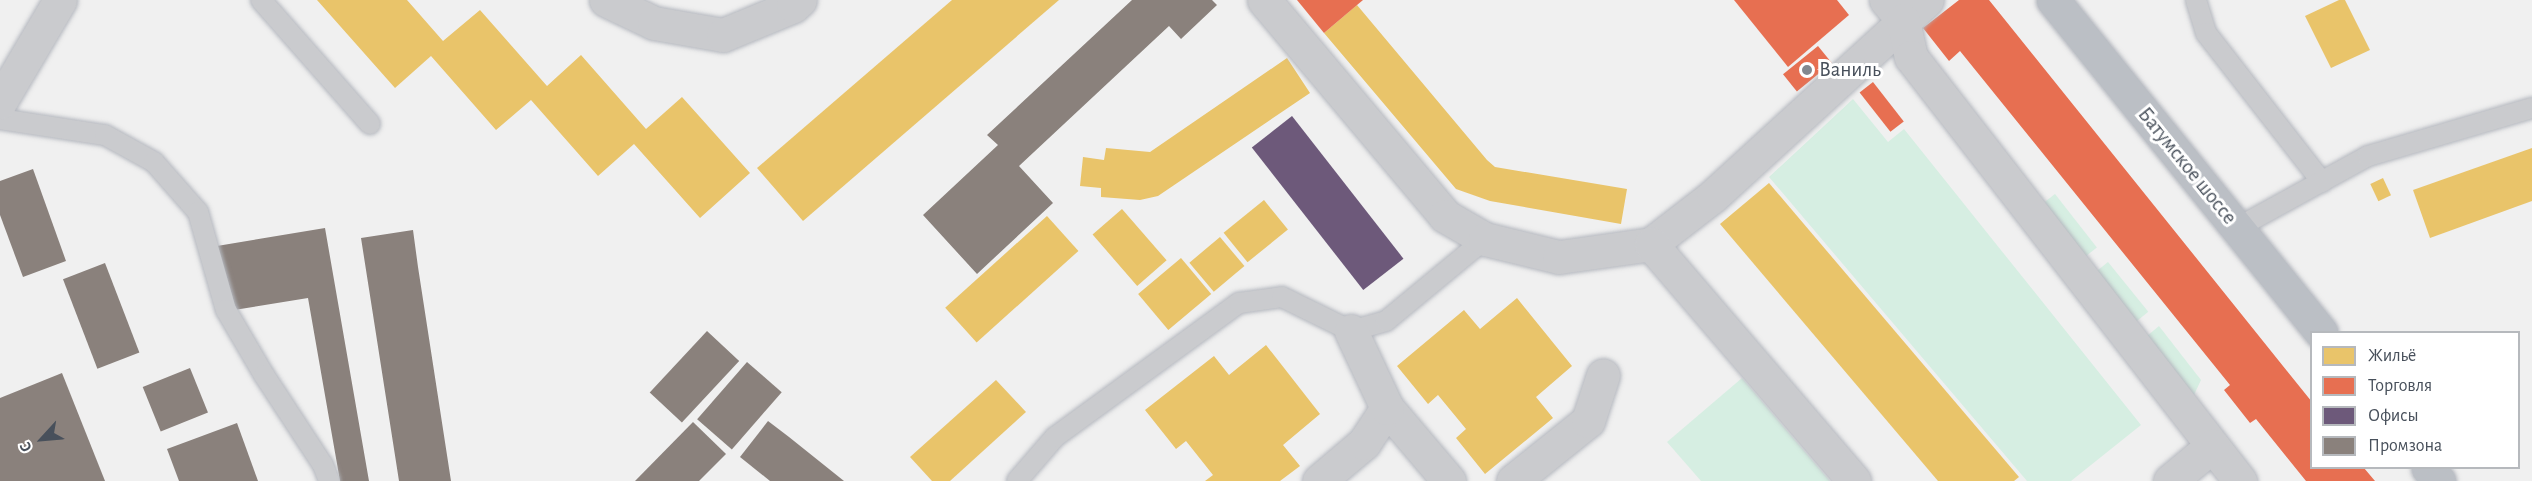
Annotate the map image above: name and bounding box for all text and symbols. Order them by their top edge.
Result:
place label: Ваниль [1819,57,1881,83]
marker: Ваниль [1800,63,1814,77]
street label: Батумское шоссе [2132,102,2242,230]
legend [2310,331,2520,469]
text: Жильё [2368,347,2416,365]
text: Торговля [2368,377,2432,395]
text: Офисы [2368,407,2419,425]
north arrow [12,409,72,469]
text: Промзона [2368,437,2442,455]
text: С [17,439,35,454]

